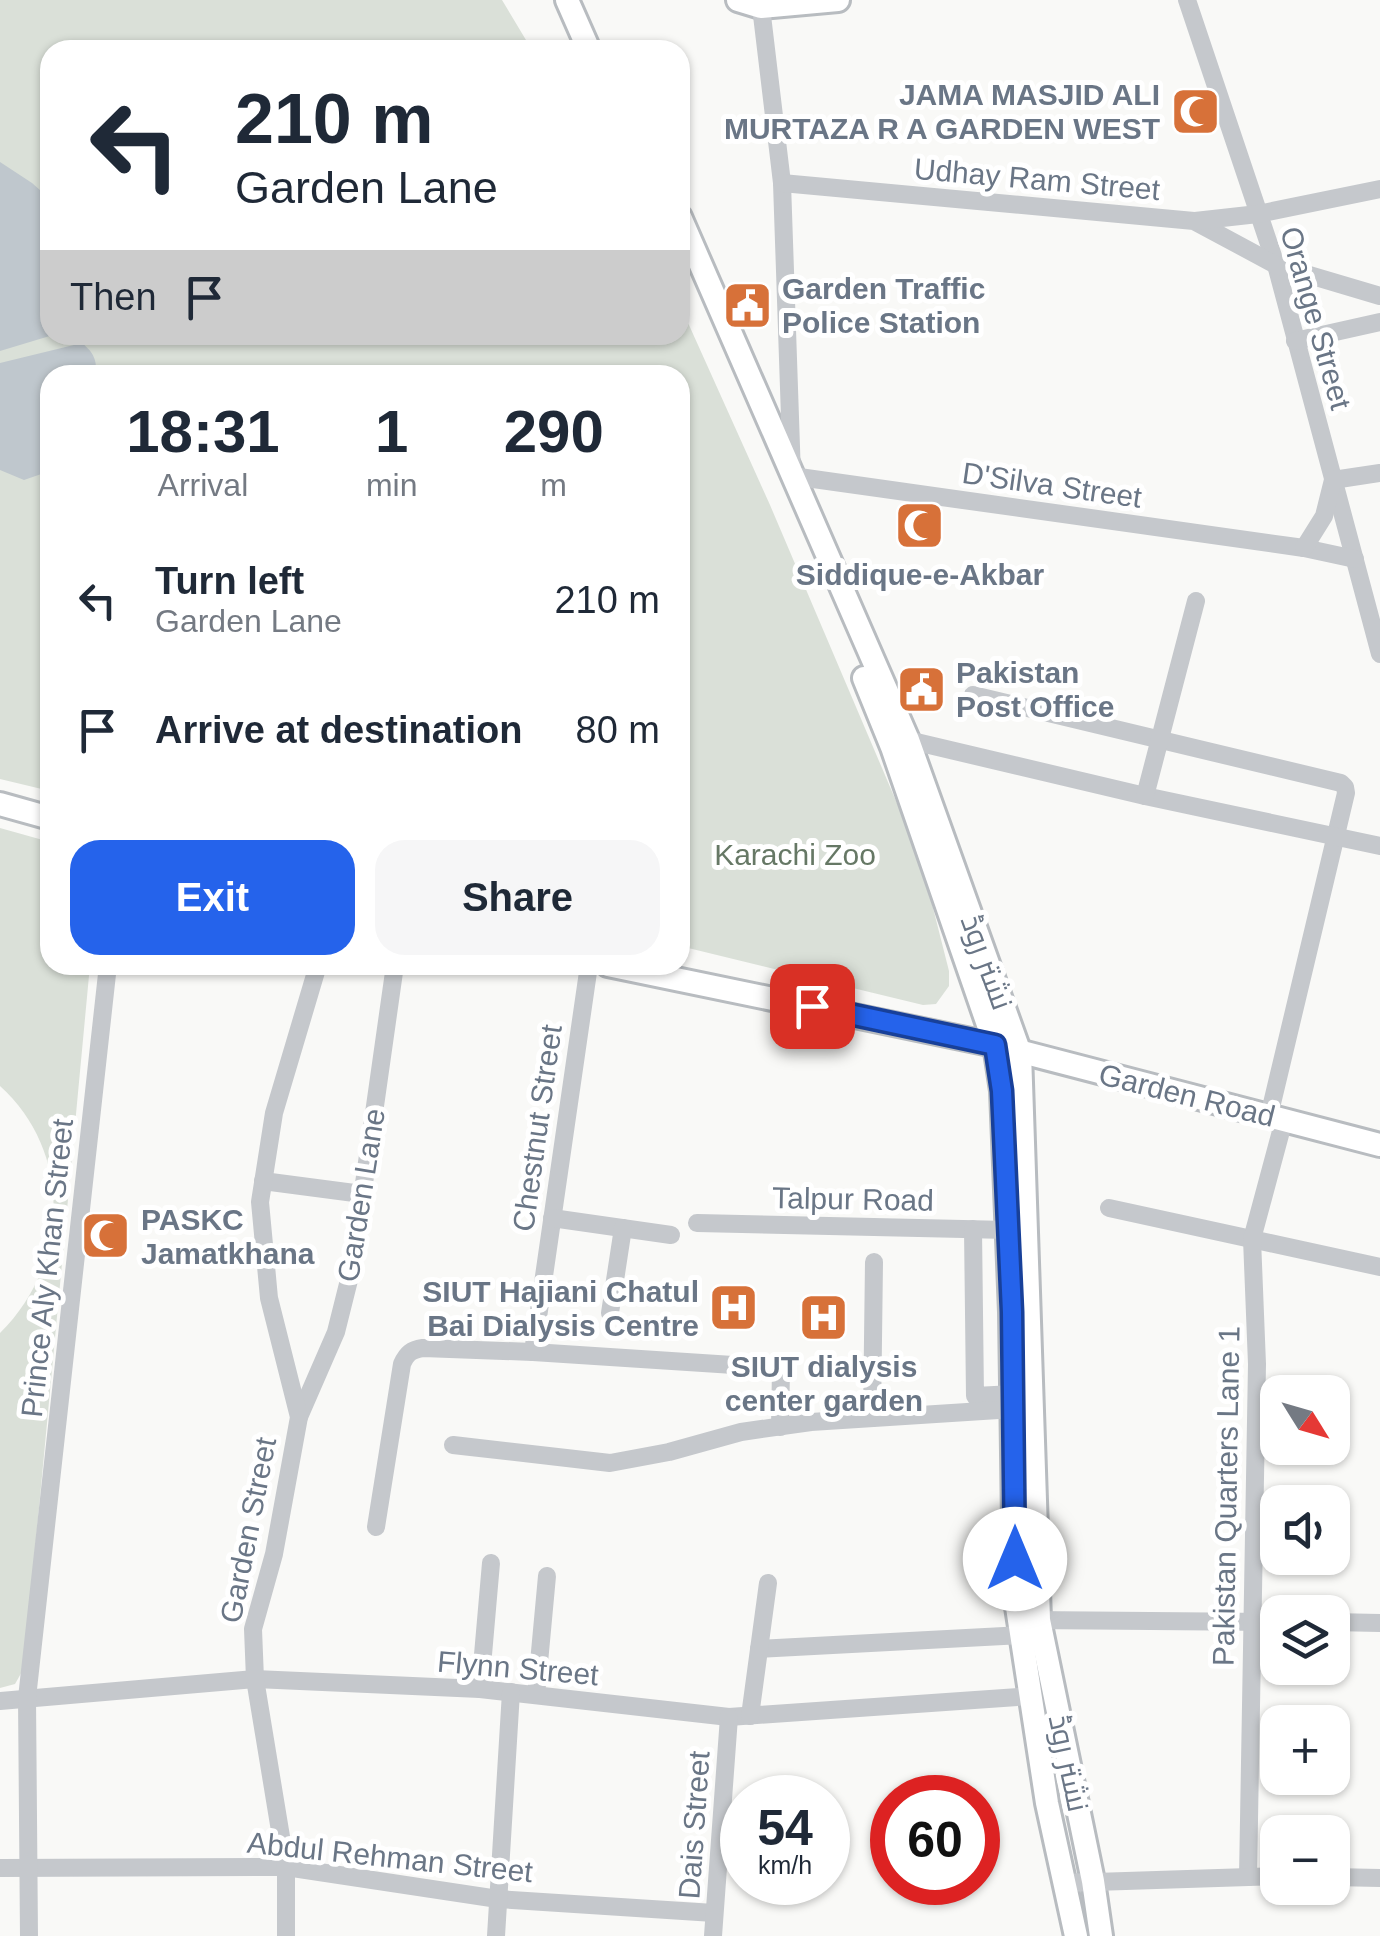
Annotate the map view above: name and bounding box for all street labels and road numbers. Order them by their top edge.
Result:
street label: Udhay Ram Street [913,152,1162,206]
street label: Orange Street [1274,223,1358,414]
street label: D'Silva Street [960,456,1144,514]
street label: نشتر روڈ [954,910,1019,1014]
street label: Chestnut Street [506,1022,568,1234]
street label: Garden Road [1096,1057,1278,1133]
street label: Garden Lane [331,1106,391,1284]
street label: Prince Aly Khan Street [15,1116,79,1419]
street label: Talpur Road [772,1181,934,1217]
street label: Pakistan Quarters Lane 1 [1207,1326,1245,1666]
street label: Garden Street [214,1434,282,1626]
street label: Flynn Street [436,1645,601,1692]
street label: نشتر روڈ [1042,1711,1095,1815]
street label: Dais Street [672,1749,716,1900]
street label: Abdul Rehman Street [246,1826,535,1888]

